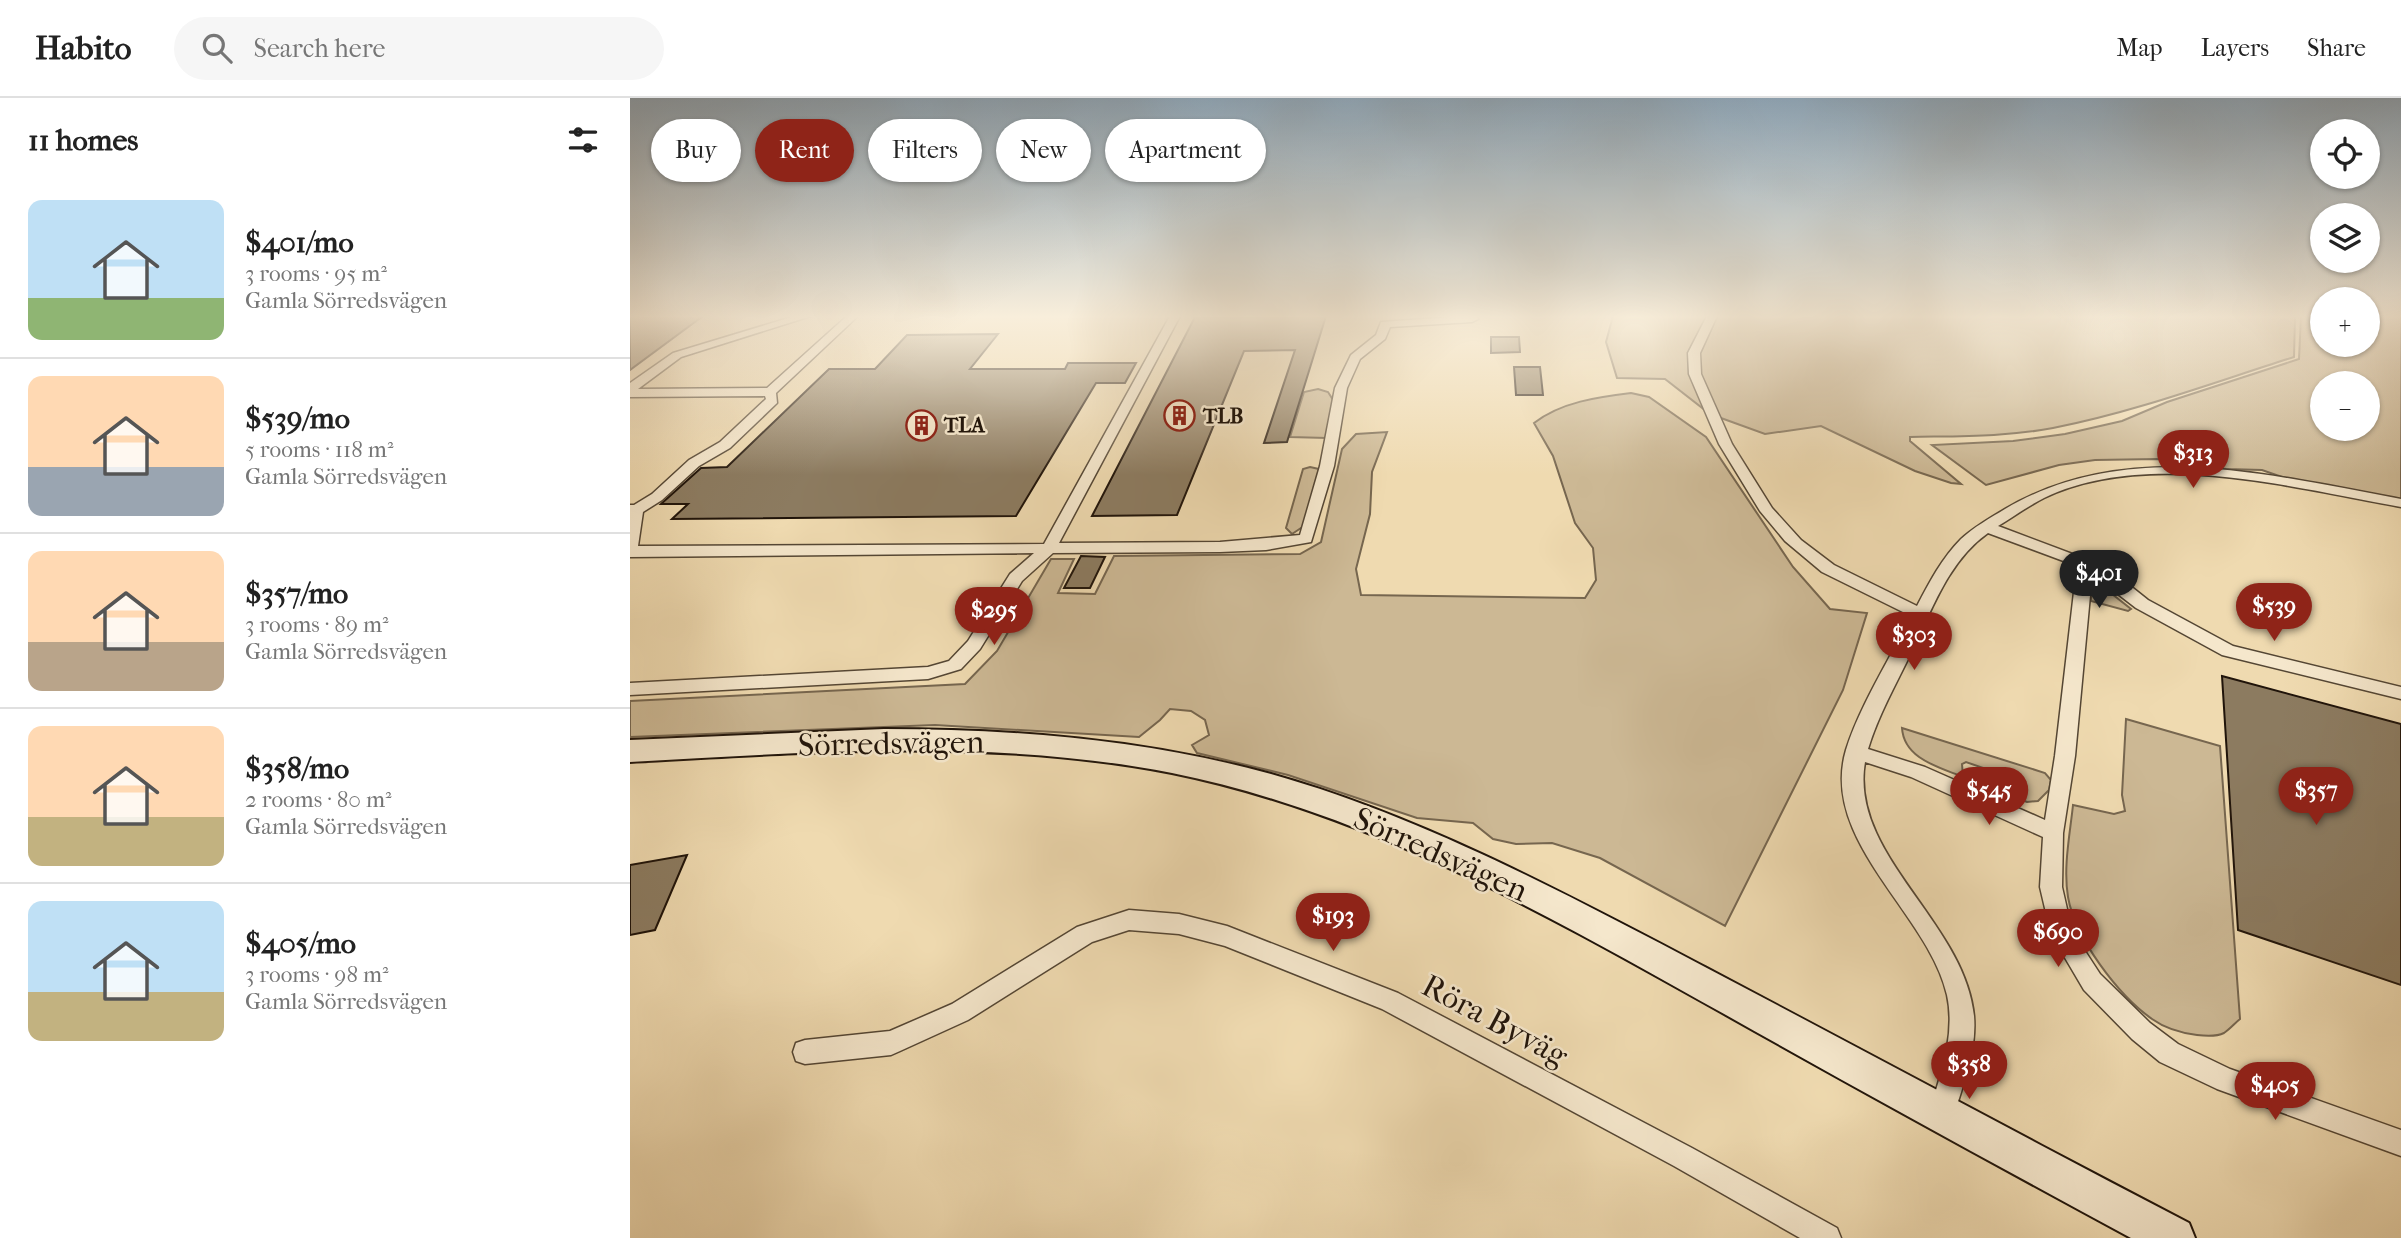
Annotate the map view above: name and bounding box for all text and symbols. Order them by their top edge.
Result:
search box [174,17,664,80]
text: Habito [35,29,132,68]
icon: search [198,29,236,67]
text: Search here [254,33,385,64]
text: Map [2117,34,2163,62]
text: Layers [2201,34,2269,62]
text: Share [2307,34,2366,62]
chip: Buy [651,119,741,182]
chip: Rent [755,119,854,182]
chip: Filters [868,119,982,182]
chip: New [996,119,1091,182]
chip: Apartment [1105,119,1266,182]
map controls [2310,119,2380,441]
button: locate [2310,119,2380,189]
icon: filters [564,121,602,159]
text: 11 homes [28,123,138,158]
button: layers [2310,203,2380,273]
text: $401/mo [245,225,354,260]
icon: home [84,228,168,312]
text: 3 rooms · 95 m² [245,260,387,287]
text: Gamla Sörredsvägen [245,287,447,314]
button: + [2310,287,2380,357]
button: − [2310,371,2380,441]
building icon: TLB [1163,399,1197,433]
text: $539/mo [245,401,350,436]
icon: home [84,404,168,488]
place label: TLB [1202,404,1243,428]
building icon: TLA [904,408,938,442]
place label: TLA [943,413,986,437]
pin: $313 [2152,430,2234,490]
text: 5 rooms · 118 m² [245,436,393,463]
text: $313 [2173,439,2213,466]
text: Gamla Sörredsvägen [245,463,447,490]
pin: $401 [2058,550,2140,610]
text: $401 [2076,559,2123,586]
text: $357/mo [245,576,348,611]
icon: home [84,579,168,663]
pin: $539 [2233,584,2315,643]
pin: $295 [953,588,1035,647]
text: $539 [2252,592,2296,619]
text: $295 [971,596,1017,623]
text: 3 rooms · 89 m² [245,611,389,638]
pin: $303 [1873,612,1955,672]
text: $303 [1892,621,1936,648]
text: Gamla Sörredsvägen [245,638,447,665]
street label: Sörredsvägen [797,723,985,764]
text: $358/mo [245,751,349,786]
icon: home [84,754,168,838]
pin: $545 [1948,768,2030,827]
pin: $357 [2275,768,2357,827]
text: $545 [1966,776,2012,803]
text: $357 [2294,776,2338,803]
text: 2 rooms · 80 m² [245,786,392,813]
street label: Sörredsvägen [1348,800,1534,909]
text: Gamla Sörredsvägen [245,813,447,840]
pin: $193 [1292,894,1374,953]
text: $193 [1312,902,1354,929]
pin: $690 [2017,910,2099,969]
text: $690 [2033,918,2083,945]
text: $405/mo [245,926,356,961]
icon: home [84,929,168,1013]
text: 3 rooms · 98 m² [245,961,389,988]
street label: Röra Byväg [1416,967,1575,1075]
text: Gamla Sörredsvägen [245,988,447,1015]
pin: $358 [1928,1042,2010,1101]
text: $358 [1947,1050,1991,1077]
pin: $405 [2234,1062,2316,1122]
text: $405 [2251,1071,2299,1098]

